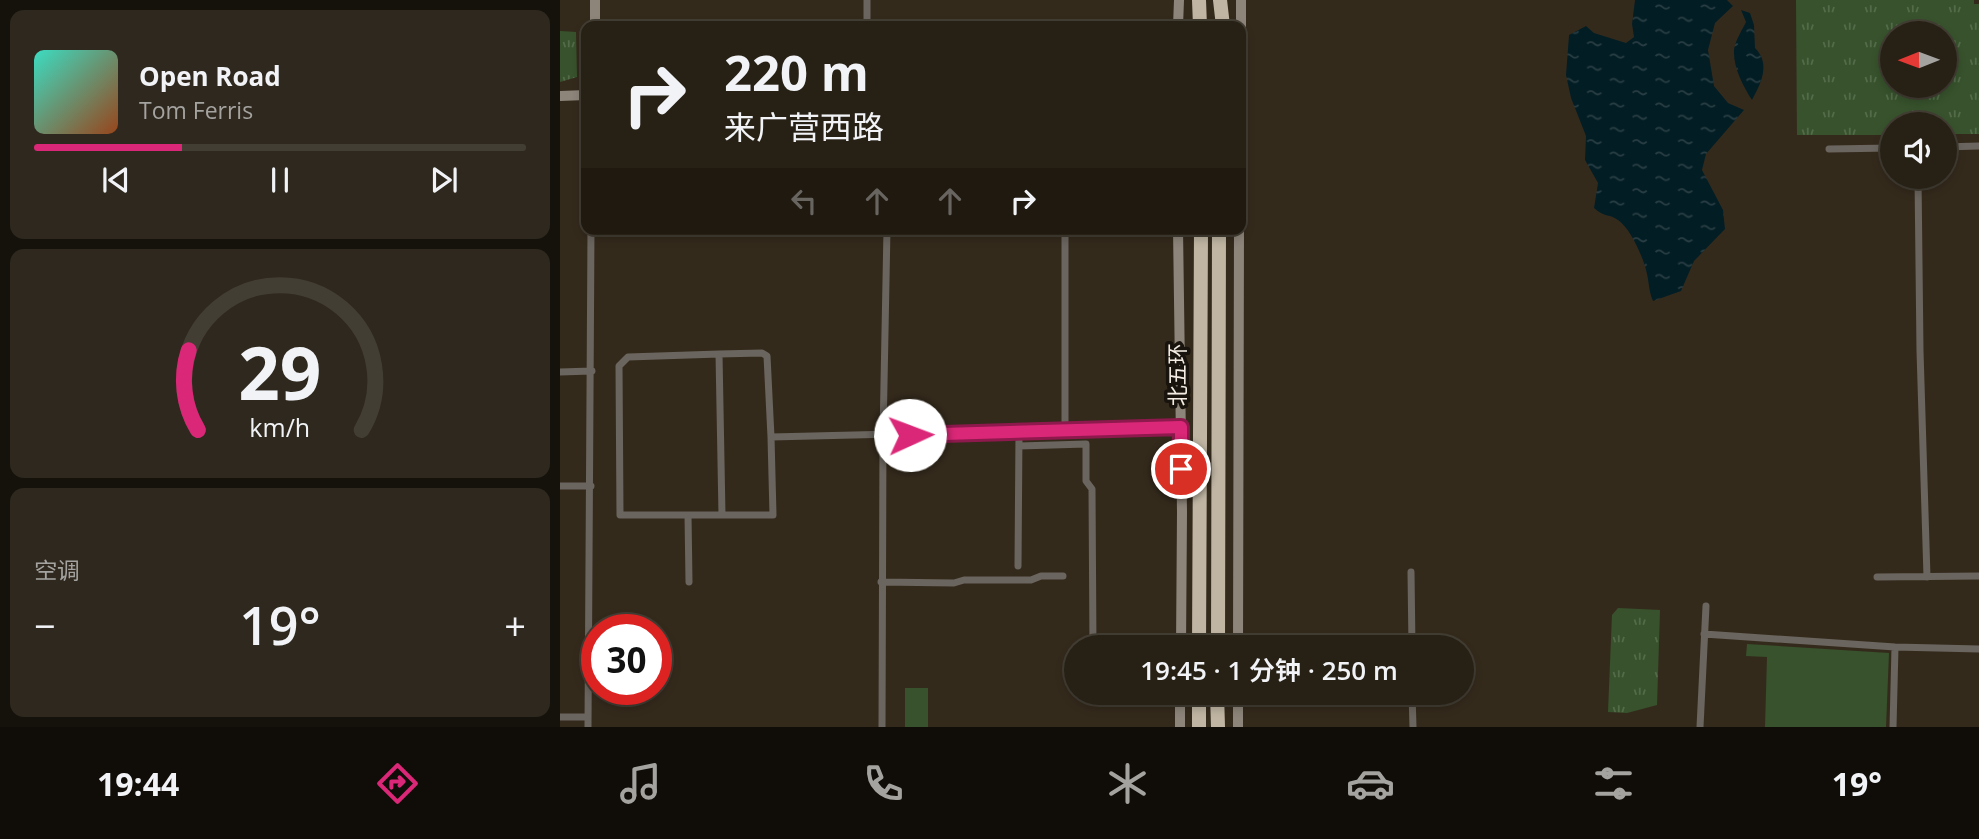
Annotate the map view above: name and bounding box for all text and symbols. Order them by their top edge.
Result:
north arrow [1880,21,1956,98]
map controls [1880,21,1957,189]
text: 220 m [724,39,869,105]
icon: right [609,49,700,140]
text: Open Road [139,58,281,94]
text: Tom Ferris [139,94,253,126]
text: 来广营西路 [724,105,884,148]
button: sound [1880,112,1957,189]
icon: previous [97,161,135,199]
icon: pause [261,161,299,199]
icon: next [425,161,463,199]
icon: left [785,182,823,220]
icon: ahead [858,182,896,220]
icon: ahead [931,182,969,220]
icon: right [1004,182,1042,220]
text: 29 [238,322,322,421]
street label: 北五环 [1163,344,1191,407]
position arrow [873,398,947,472]
text: km/h [250,409,310,443]
pin [1151,439,1211,499]
icon: arrive [1162,450,1200,488]
text: 空调 [34,554,80,586]
text: 19° [239,589,321,660]
text: − [34,599,56,651]
text: + [504,599,526,651]
speed limit sign: 30 [581,614,672,705]
text: 19:45 · 1 分钟 · 250 m [1140,652,1398,688]
icon: directions [373,759,422,808]
icon: music [616,759,665,808]
icon: phone [859,759,908,808]
icon: climate [1103,759,1152,808]
icon: car [1346,759,1395,808]
icon: filters [1589,759,1638,808]
text: 19:44 [97,762,179,805]
text: 19° [1832,762,1882,805]

